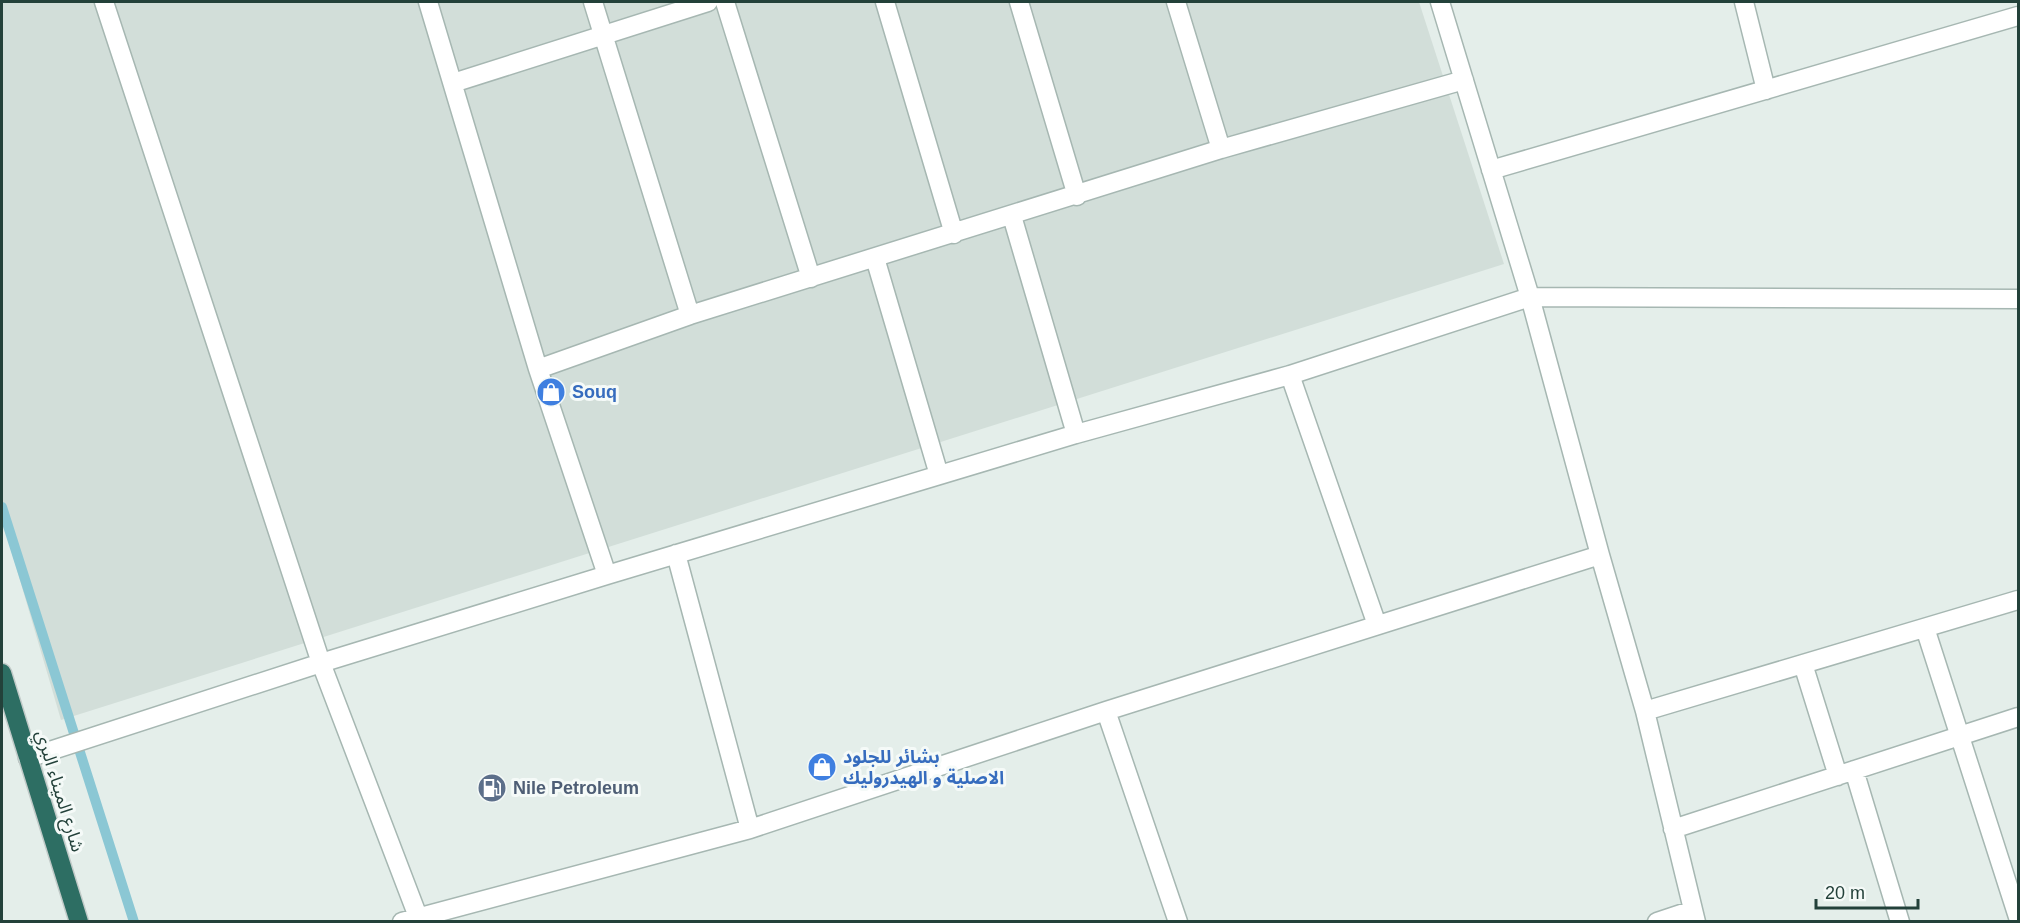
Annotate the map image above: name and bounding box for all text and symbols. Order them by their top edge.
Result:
shop icon: Souq [535,376,567,408]
place label: Souq [572,382,617,402]
street label: شارع الميناء البري [28,728,88,855]
place label: بشائر للجلود الاصلية و الهيدروليك [843,747,1004,789]
shop icon: بشائر للجلود الاصلية و الهيدروليك [806,751,838,783]
fuel station icon: Nile Petroleum [476,772,508,804]
place label: Nile Petroleum [513,778,639,798]
scale bar [1816,872,1918,910]
text: 20 m [1825,883,1865,903]

